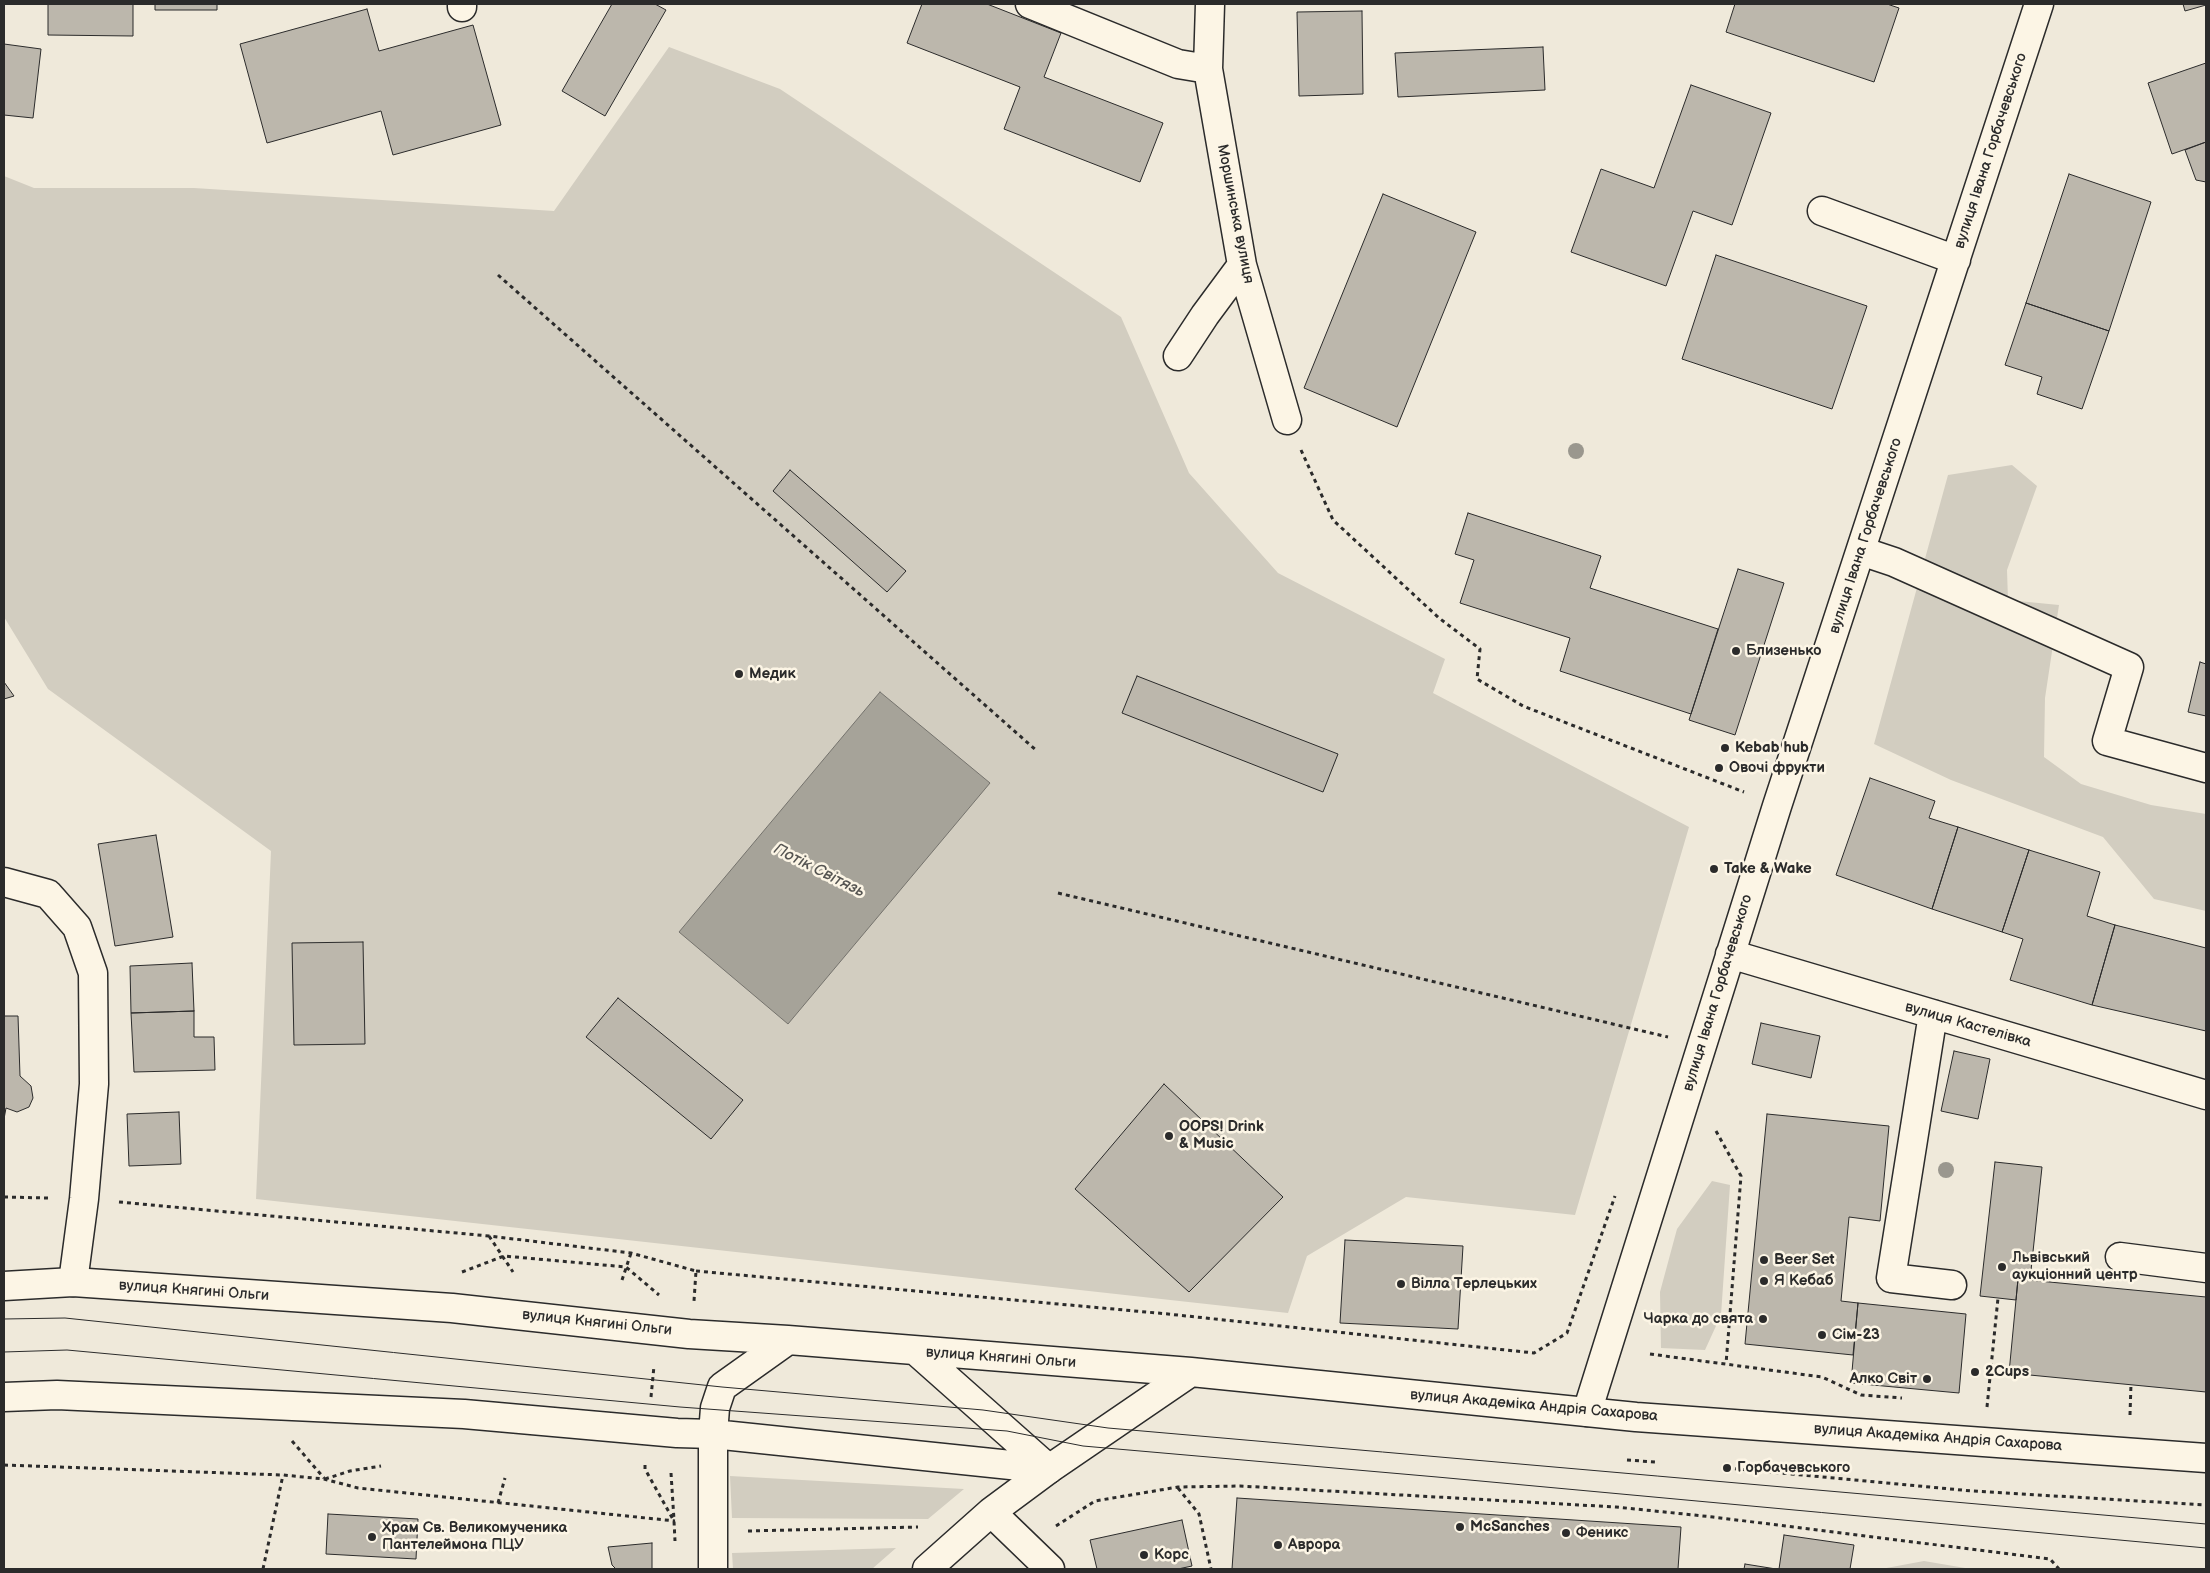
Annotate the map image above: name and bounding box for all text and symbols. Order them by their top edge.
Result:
street label: вулиця Івана Горбачевського [1951,51,2031,251]
street label: Моршинська вулиця [1213,143,1257,285]
street label: вулиця Івана Горбачевського [1826,436,1906,636]
place label: Близенько [1746,642,1821,660]
marker: Близенько [1730,645,1742,657]
place label: Медик [749,665,796,683]
marker: Медик [733,668,745,680]
place label: Kebab hub [1735,739,1809,757]
marker: Kebab hub [1719,742,1731,754]
place label: Овочі фрукти [1729,759,1825,777]
marker: Овочі фрукти [1713,762,1725,774]
water label: Потік Світязь [770,840,868,902]
place label: Take & Wake [1724,860,1812,878]
marker: Take & Wake [1708,863,1720,875]
street label: вулиця Івана Горбачевського [1679,893,1757,1093]
street label: вулиця Кастелівка [1903,998,2033,1052]
place label: OOPS! Drink & Music [1179,1118,1264,1153]
marker: OOPS! Drink & Music [1163,1130,1175,1142]
place label: Львівський аукціонний центр [2012,1249,2138,1284]
place label: Beer Set [1774,1251,1835,1269]
marker: Beer Set [1758,1254,1770,1266]
marker: Львівський аукціонний центр [1996,1261,2008,1273]
place label: Я Кебаб [1774,1272,1834,1290]
place label: Вілла Терлецьких [1411,1275,1537,1293]
marker: Я Кебаб [1758,1275,1770,1287]
street label: вулиця Княгині Ольги [118,1277,270,1305]
marker: Вілла Терлецьких [1395,1278,1407,1290]
street label: вулиця Княгині Ольги [521,1306,673,1340]
place label: Чарка до свята [1643,1310,1753,1328]
marker: Чарка до свята [1757,1313,1769,1325]
place label: Сім-23 [1832,1326,1880,1344]
marker: Сім-23 [1816,1329,1828,1341]
street label: вулиця Княгині Ольги [925,1344,1077,1372]
place label: 2Cups [1985,1363,2029,1381]
marker: 2Cups [1969,1366,1981,1378]
place label: Алко Світ [1850,1370,1917,1388]
marker: Алко Світ [1921,1373,1933,1385]
street label: вулиця Академіка Андрія Сахарова [1409,1386,1659,1426]
street label: вулиця Академіка Андрія Сахарова [1813,1420,2063,1456]
place label: Горбачевського [1737,1459,1850,1477]
marker: Горбачевського [1721,1462,1733,1474]
place label: McSanches [1470,1518,1550,1536]
place label: Храм Св. Великомученика Пантелеймона ПЦУ [382,1519,567,1554]
marker: McSanches [1454,1521,1466,1533]
place label: Феникс [1576,1524,1628,1542]
marker: Феникс [1560,1527,1572,1539]
marker: Храм Св. Великомученика Пантелеймона ПЦУ [366,1531,378,1543]
place label: Аврора [1288,1536,1340,1554]
marker: Аврора [1272,1539,1284,1551]
place label: Корс [1154,1546,1189,1564]
marker: Корс [1138,1549,1150,1561]

